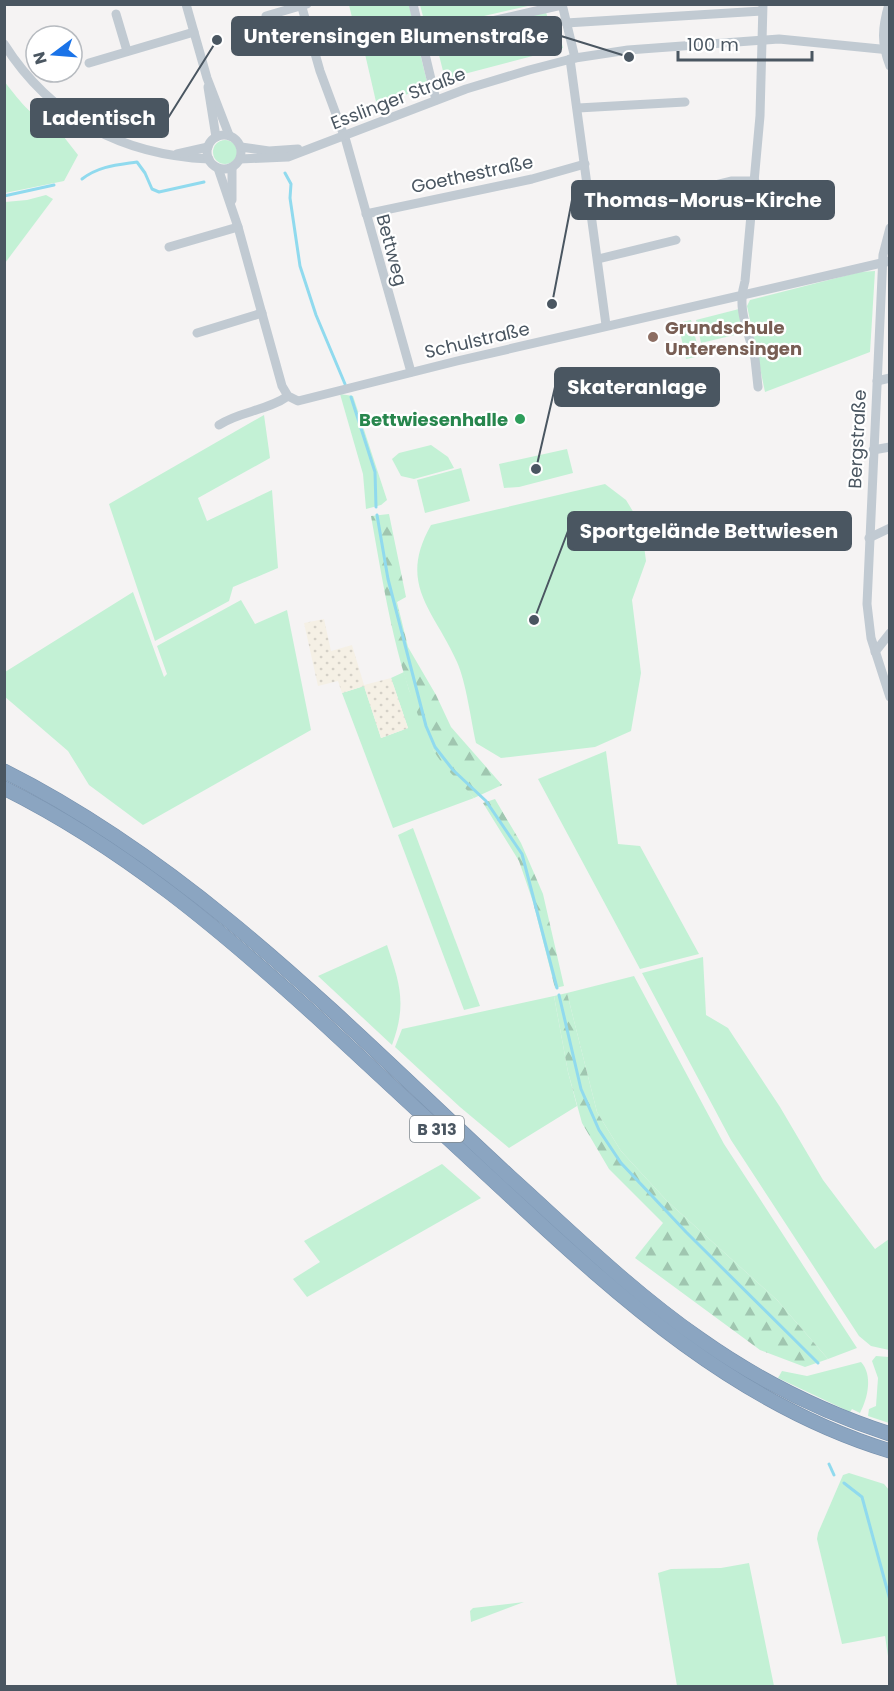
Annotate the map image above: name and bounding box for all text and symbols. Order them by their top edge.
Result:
callout: Unterensingen Blumenstraße [232,17,561,55]
text: Unterensingen Blumenstraße [243,22,549,50]
north arrow [24,24,84,84]
scale bar [678,24,812,62]
text: 100 m [687,32,739,57]
text: N [27,49,53,67]
street label: Esslinger Straße [327,61,469,135]
callout: Ladentisch [31,99,168,137]
text: Ladentisch [42,104,156,132]
street label: Goethestraße [409,149,535,199]
callout: Thomas-Morus-Kirche [572,181,834,219]
text: Thomas-Morus-Kirche [584,186,822,214]
street label: Bettweg [370,211,414,289]
place label: Grundschule Unterensingen [665,315,802,361]
street label: Schulstraße [422,316,532,364]
marker: Grundschule Unterensingen [646,330,660,344]
callout: Skateranlage [555,368,719,406]
text: Skateranlage [567,373,707,401]
street label: Bergstraße [842,389,872,489]
place label: Bettwiesenhalle [359,407,508,432]
marker: Bettwiesenhalle [513,412,527,426]
callout: Sportgelände Bettwiesen [568,512,851,550]
text: Sportgelände Bettwiesen [580,517,838,545]
road number: B 313 [410,1116,464,1142]

